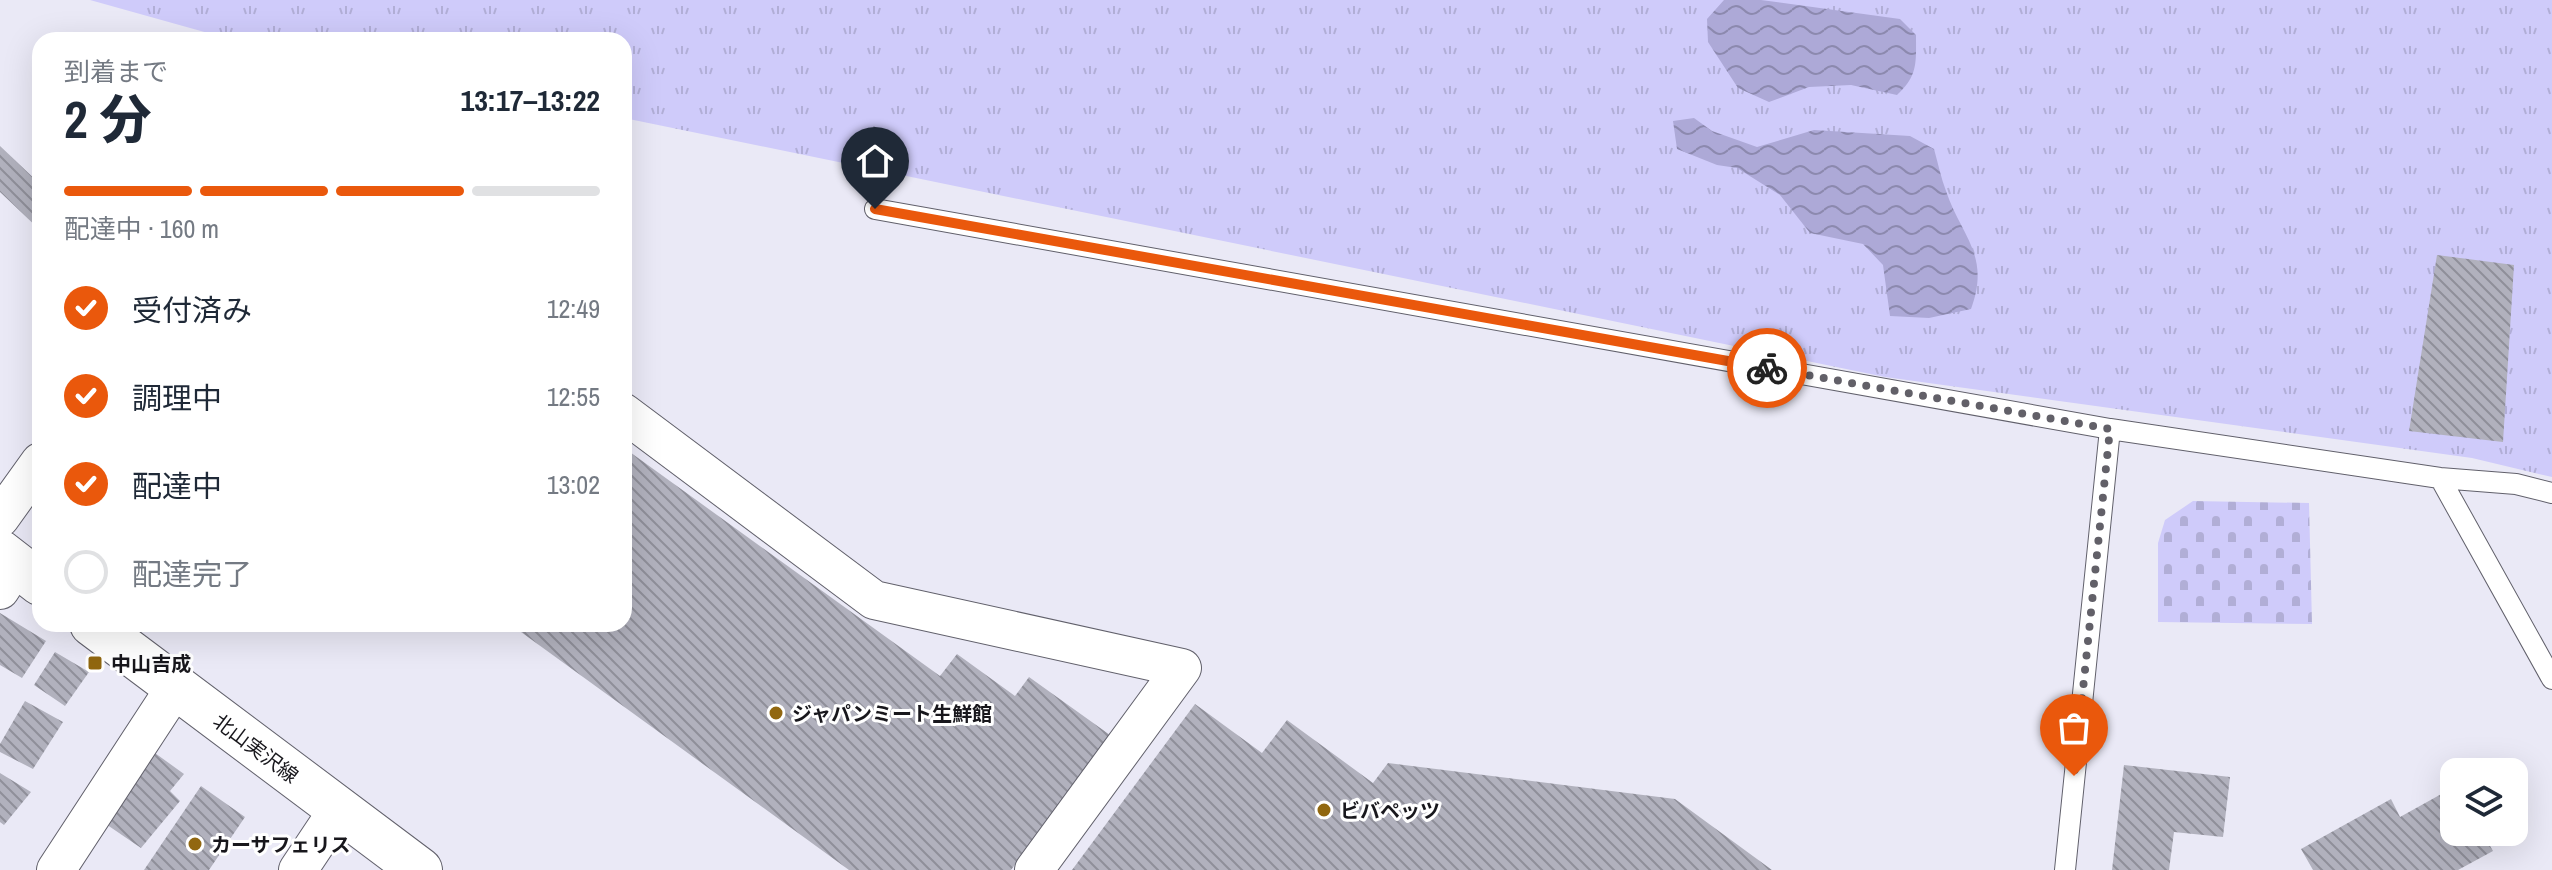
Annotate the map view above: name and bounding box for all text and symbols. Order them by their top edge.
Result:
text: 到着まで [64,54,168,89]
text: 13:17–13:22 [461,80,600,120]
text: 2 分 [64,84,152,154]
pin [841,127,909,209]
icon: home [853,139,897,183]
text: 配達中 · 160 m [64,211,219,246]
icon: check [64,286,108,330]
text: 受付済み [132,290,252,330]
text: 12:49 [547,291,600,326]
courier [1727,328,1807,408]
icon: bike [1745,346,1789,390]
icon: check [64,374,108,418]
text: 調理中 [132,378,222,418]
text: 12:55 [547,379,600,414]
icon: check [64,462,108,506]
text: 配達中 [132,466,222,506]
text: 13:02 [547,467,600,502]
text: 配達完了 [132,554,252,594]
place label: 中山吉成 [111,650,191,677]
marker: 中山吉成 [86,654,104,672]
pin [2040,694,2108,776]
place label: ジャパンミート生鮮館 [792,700,992,727]
marker: ジャパンミート生鮮館 [767,704,785,722]
icon: bag [2052,706,2096,750]
street label: 北山実沢線 [208,707,304,789]
map controls [2440,758,2528,846]
button: layers [2440,758,2528,846]
place label: ビバペッツ [1340,797,1440,824]
marker: ビバペッツ [1315,801,1333,819]
place label: カーサフェリス [211,831,351,858]
marker: カーサフェリス [186,835,204,853]

